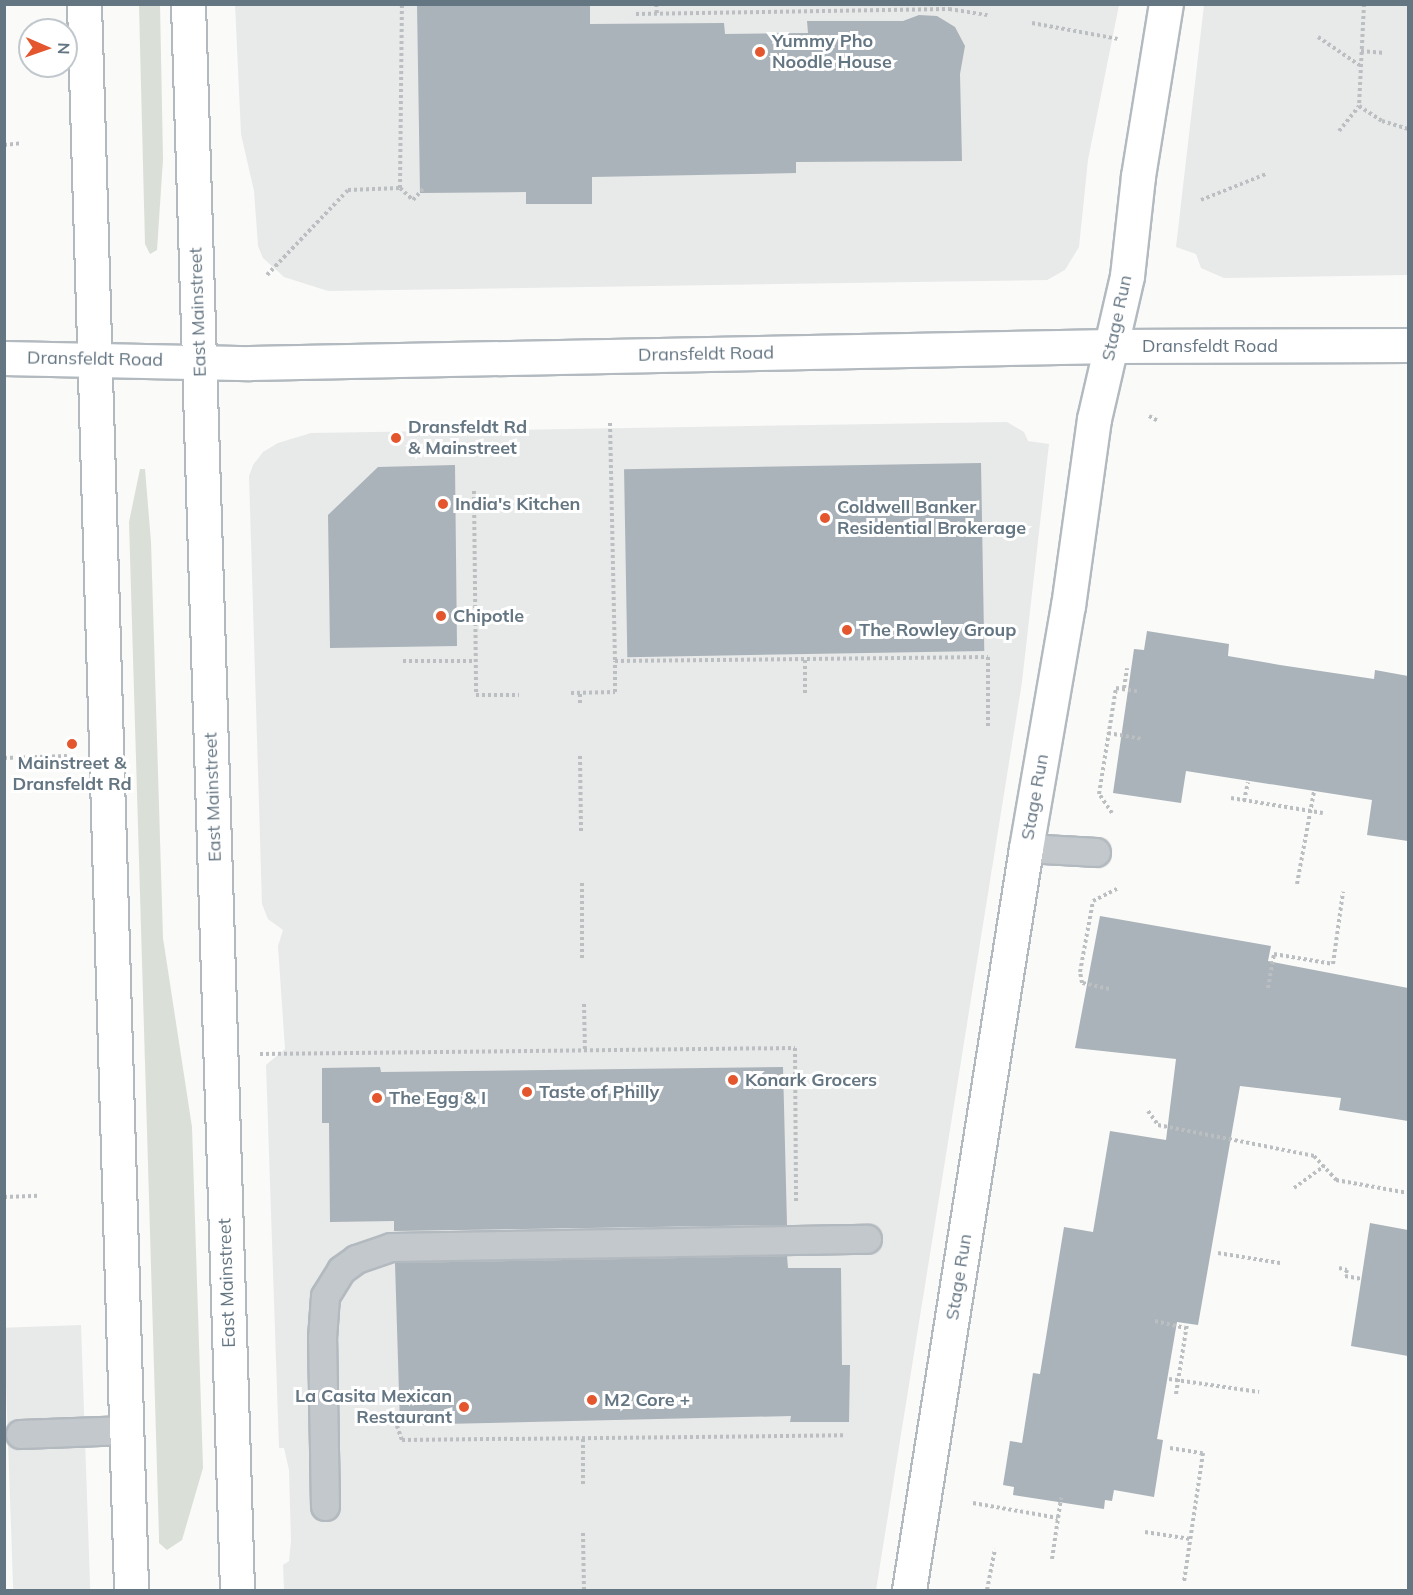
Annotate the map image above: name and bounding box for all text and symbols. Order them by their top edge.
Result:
north arrow [18,18,78,78]
place label: Yummy Pho Noodle House [772,31,892,74]
text: N [54,42,74,55]
marker: Yummy Pho Noodle House [753,45,767,59]
street label: East Mainstreet [185,247,211,377]
street label: Stage Run [1097,273,1137,363]
street label: Dransfeldt Road [1142,335,1278,357]
street label: Dransfeldt Road [638,342,774,366]
street label: Dransfeldt Road [27,347,163,371]
place label: Dransfeldt Rd & Mainstreet [408,417,527,460]
marker: Dransfeldt Rd & Mainstreet [389,431,403,445]
place label: India's Kitchen [455,493,580,515]
marker: India's Kitchen [436,497,450,511]
place label: Coldwell Banker Residential Brokerage [837,497,1026,540]
marker: Coldwell Banker Residential Brokerage [818,511,832,525]
place label: Chipotle [453,605,524,627]
marker: Chipotle [434,609,448,623]
place label: The Rowley Group [859,619,1016,641]
marker: The Rowley Group [840,623,854,637]
street label: East Mainstreet [200,732,226,862]
marker: Mainstreet & Dransfeldt Rd [65,737,79,751]
street label: Stage Run [1017,752,1053,842]
place label: Mainstreet & Dransfeldt Rd [12,753,132,795]
place label: Konark Grocers [745,1069,877,1091]
marker: Konark Grocers [726,1073,740,1087]
place label: Taste of Philly [539,1081,659,1103]
marker: Taste of Philly [520,1085,534,1099]
place label: The Egg & I [389,1087,486,1109]
marker: The Egg & I [370,1091,384,1105]
street label: East Mainstreet [214,1218,240,1348]
street label: Stage Run [942,1232,976,1322]
place label: La Casita Mexican Restaurant [295,1386,452,1428]
place label: M2 Core + [604,1389,690,1411]
marker: M2 Core + [585,1393,599,1407]
marker: La Casita Mexican Restaurant [457,1400,471,1414]

